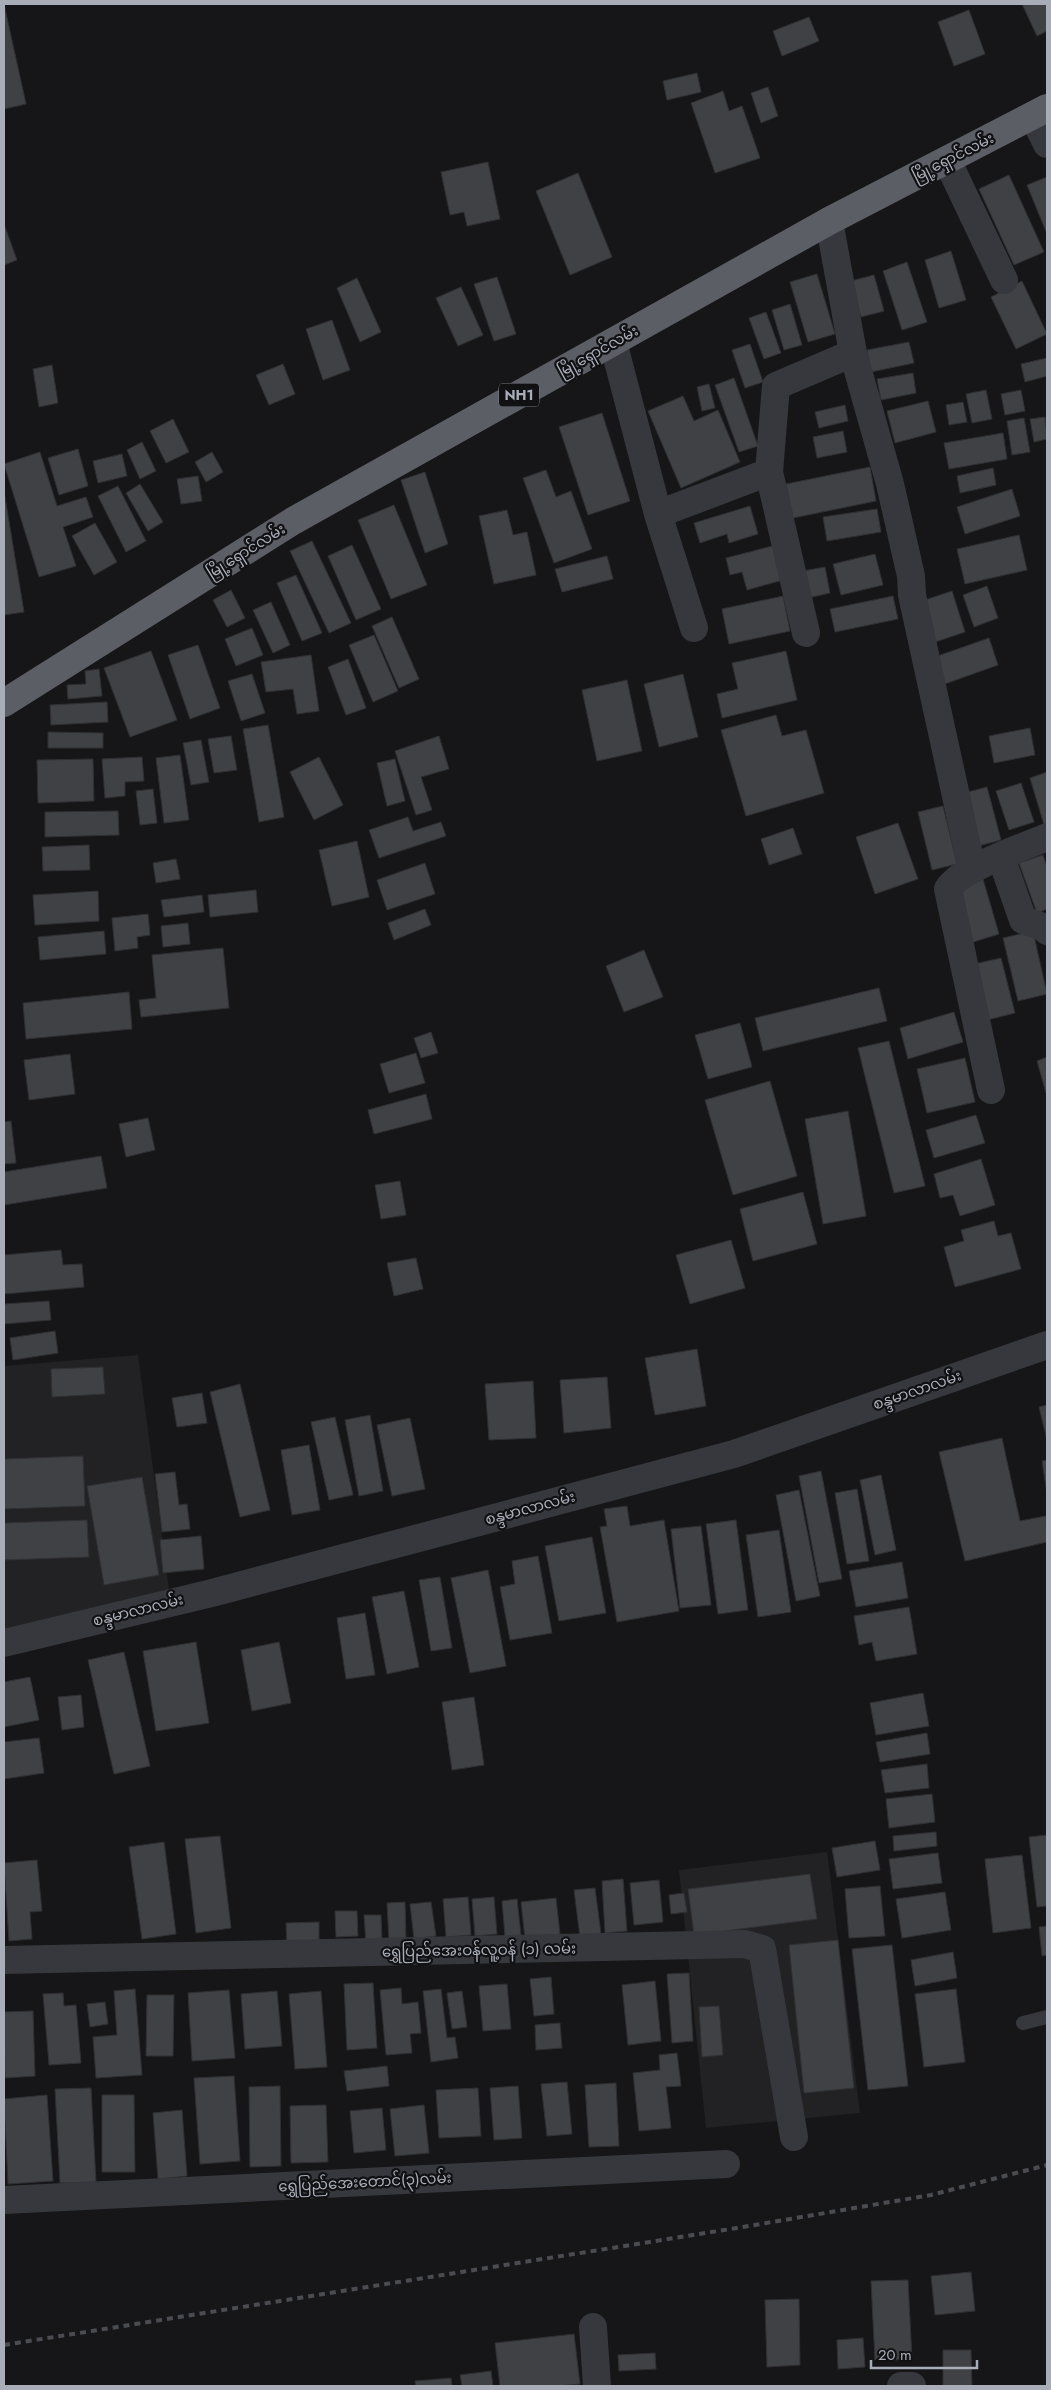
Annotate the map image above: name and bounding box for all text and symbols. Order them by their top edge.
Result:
street label: မြို့ရှောင်လမ်း [908,127,998,188]
street label: မြို့ရှောင်လမ်း [554,320,643,383]
road number: NH1 [499,384,539,406]
street label: မြို့ရှောင်လမ်း [202,518,290,585]
street label: စန္ဒမာလာလမ်း [870,1365,965,1417]
street label: စန္ဒမာလာလမ်း [482,1485,578,1532]
street label: စန္ဒမာလာလမ်း [90,1588,186,1633]
street label: ရွှေပြည်အေးဝန်လူ့ဝန် (၁) လမ်း [382,1937,576,1964]
street label: ရွှေပြည်အေးတောင်(၃)လမ်း [278,2166,452,2199]
scale bar [871,2338,977,2370]
text: 20 m [878,2344,912,2366]

